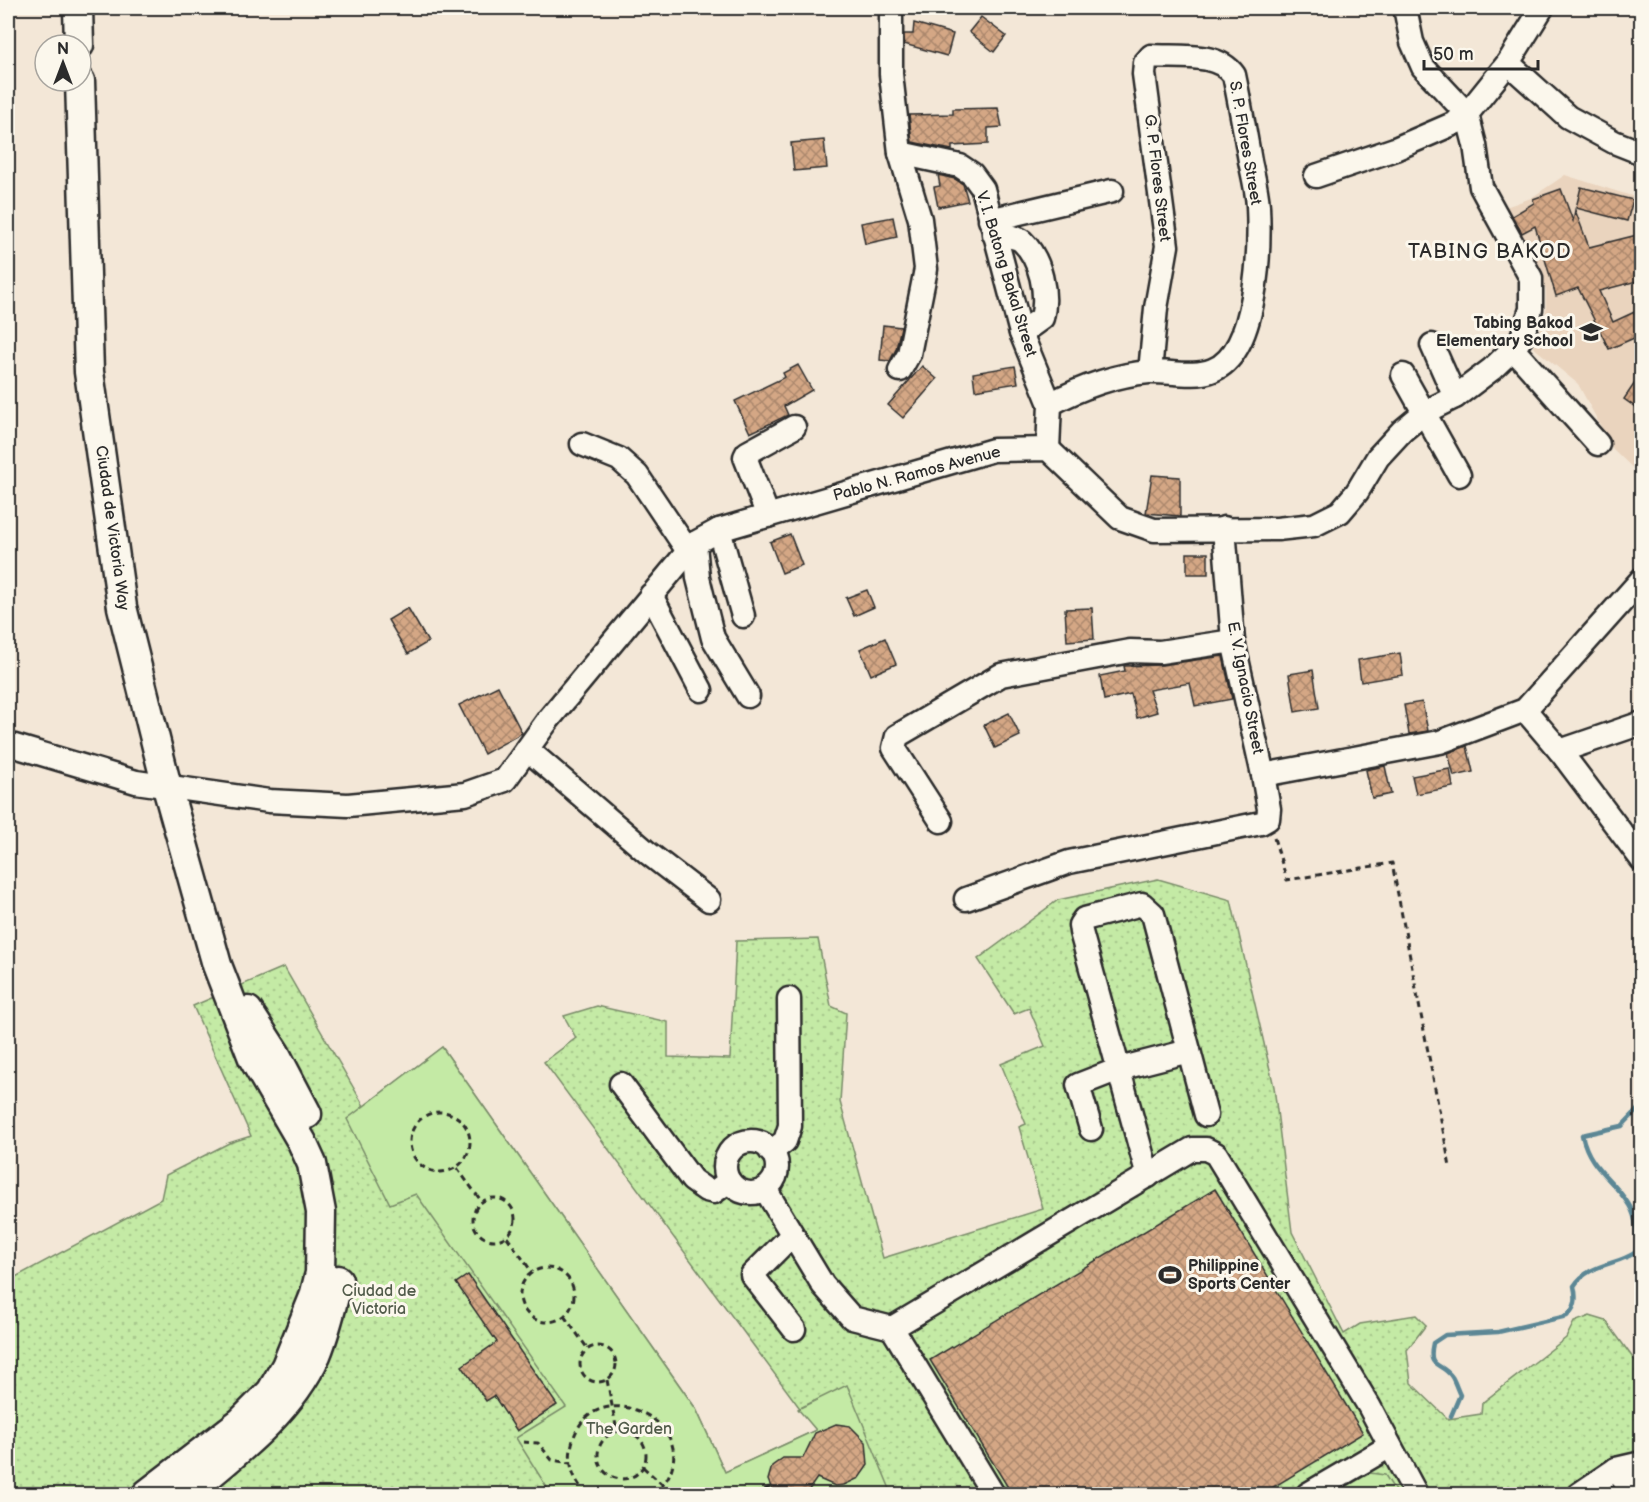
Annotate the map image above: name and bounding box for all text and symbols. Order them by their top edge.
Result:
north arrow [33,33,93,93]
scale bar [1424,33,1538,71]
text: N [57,40,69,59]
text: 50 m [1433,44,1474,65]
street label: S. P. Flores Street [1225,80,1265,207]
street label: G. P. Flores Street [1140,113,1174,243]
street label: V. I. Batong Bakal Street [972,189,1040,359]
district label: TABING BAKOD [1408,240,1572,264]
place label: Tabing Bakod Elementary School [1436,314,1573,351]
school or university icon: Tabing Bakod Elementary School [1578,319,1604,345]
street label: Pablo N. Ramos Avenue [831,442,1003,506]
street label: Ciudad de Victoria Way [91,444,133,612]
street label: E. V. Ignacio Street [1223,620,1267,756]
place label: Philippine Sports Center [1188,1257,1291,1294]
sports icon: Philippine Sports Center [1157,1262,1183,1288]
park label: Ciudad de Victoria [342,1282,417,1319]
park label: The Garden [586,1420,672,1439]

